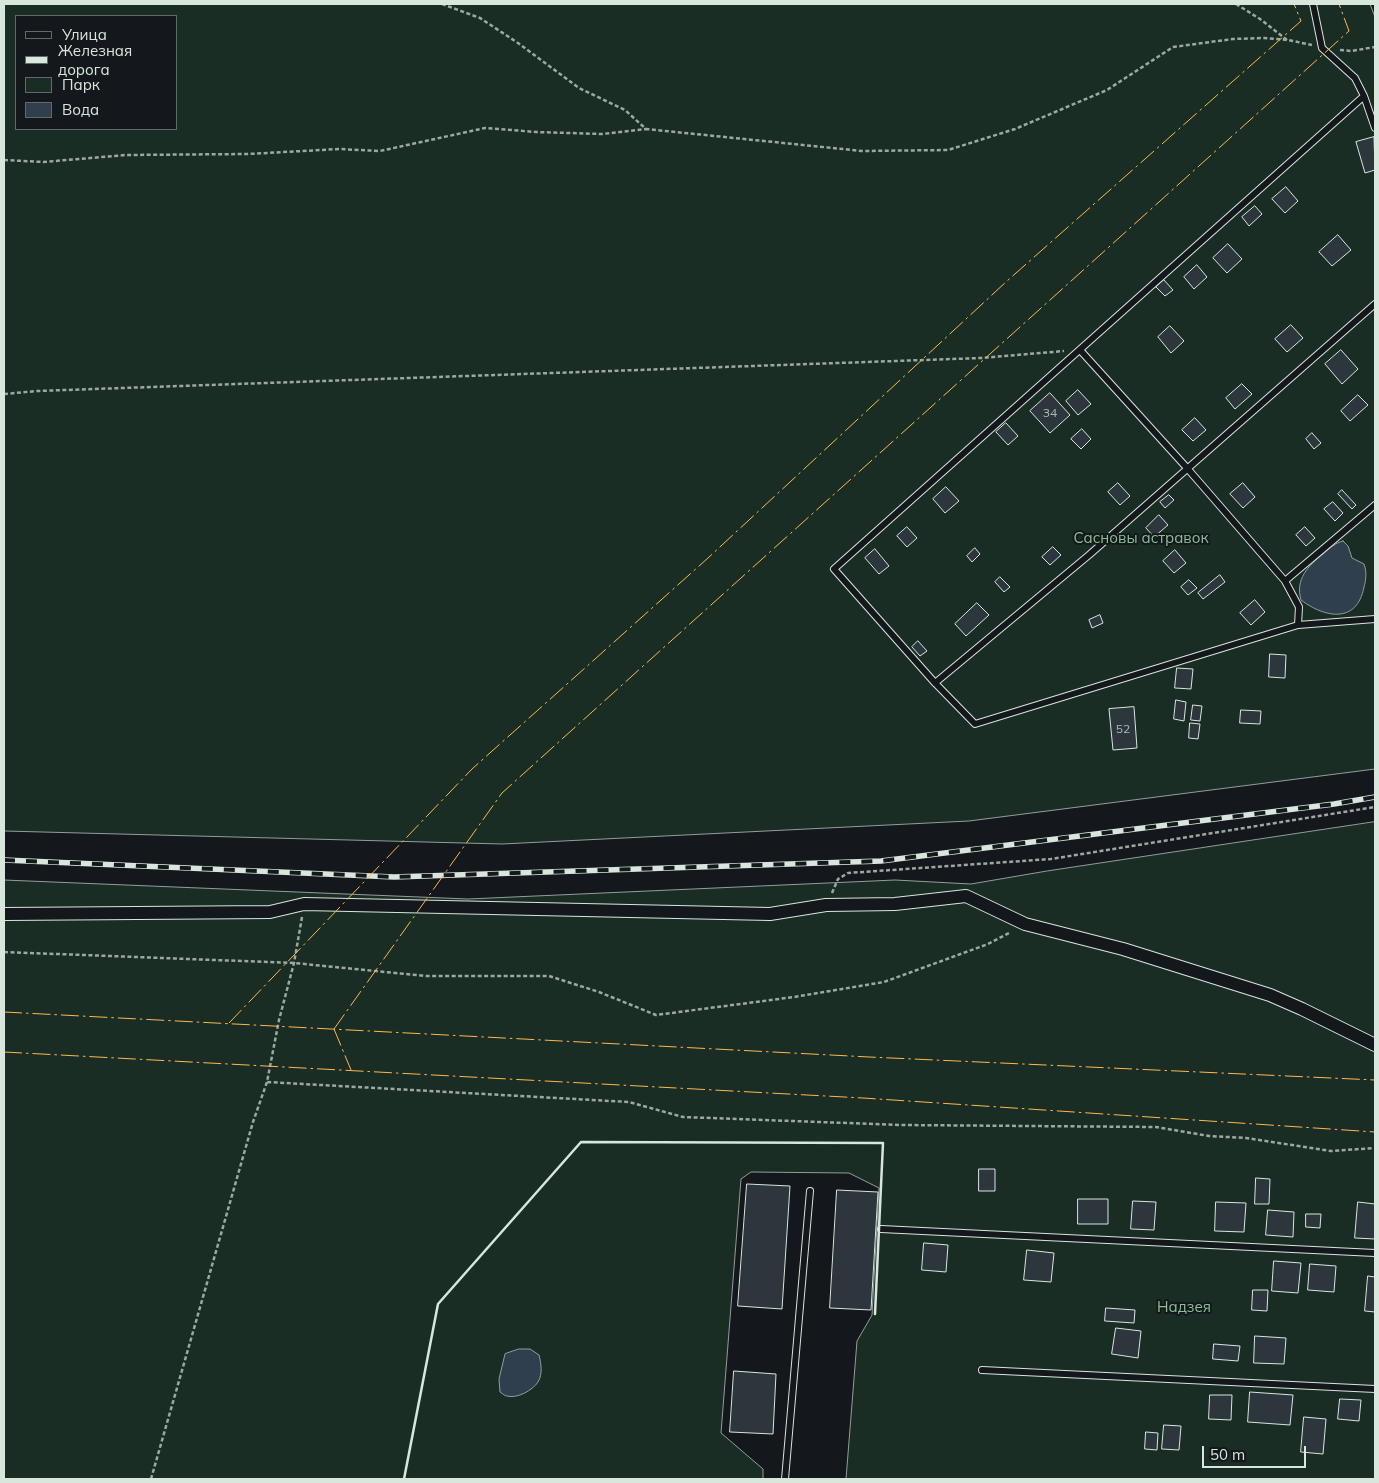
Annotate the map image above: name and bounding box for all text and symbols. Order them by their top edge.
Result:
legend [15,15,178,130]
text: Улица [62,25,107,44]
text: Железная дорога [58,41,132,79]
text: Парк [62,75,100,94]
text: Вода [62,100,99,119]
house number: 34 [1043,406,1057,420]
park label: Сасновы астравок [1074,529,1208,547]
house number: 52 [1116,722,1130,736]
park label: Надзея [1157,1298,1211,1316]
scale bar [1204,1436,1308,1468]
text: 50 m [1210,1445,1245,1464]

